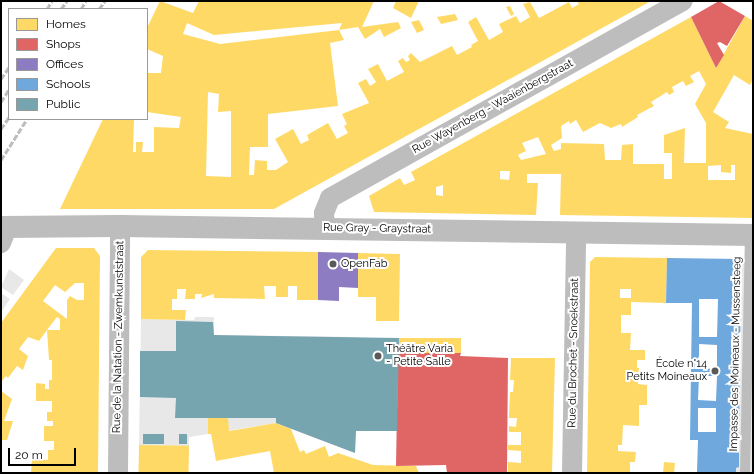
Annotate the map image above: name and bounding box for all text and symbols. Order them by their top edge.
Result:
legend [8,8,148,120]
text: Homes [46,17,86,31]
text: Shops [46,37,81,51]
text: Offices [46,57,83,71]
street label: Rue Wayenberg - Waaienbergstraat [410,57,576,157]
text: Schools [46,77,90,91]
text: Public [46,97,80,111]
street label: Rue Gray - Graystraat [323,221,431,237]
street label: Rue de la Natation - Zwemkunststraat [111,241,127,433]
street label: Impasse des Moineaux - Mussensteeg [728,256,744,452]
place label: OpenFab [341,257,387,271]
marker: OpenFab [328,259,338,269]
street label: Rue du Brochet - Snoekstraat [566,278,582,428]
place label: Théâtre Varia - Petite Salle [386,343,453,369]
marker: Théâtre Varia - Petite Salle [373,351,383,361]
place label: École n°14 Petits Moineaux [627,358,707,384]
marker: École n°14 Petits Moineaux [710,366,720,376]
scale bar [10,440,78,466]
text: 20 m [15,448,43,462]

